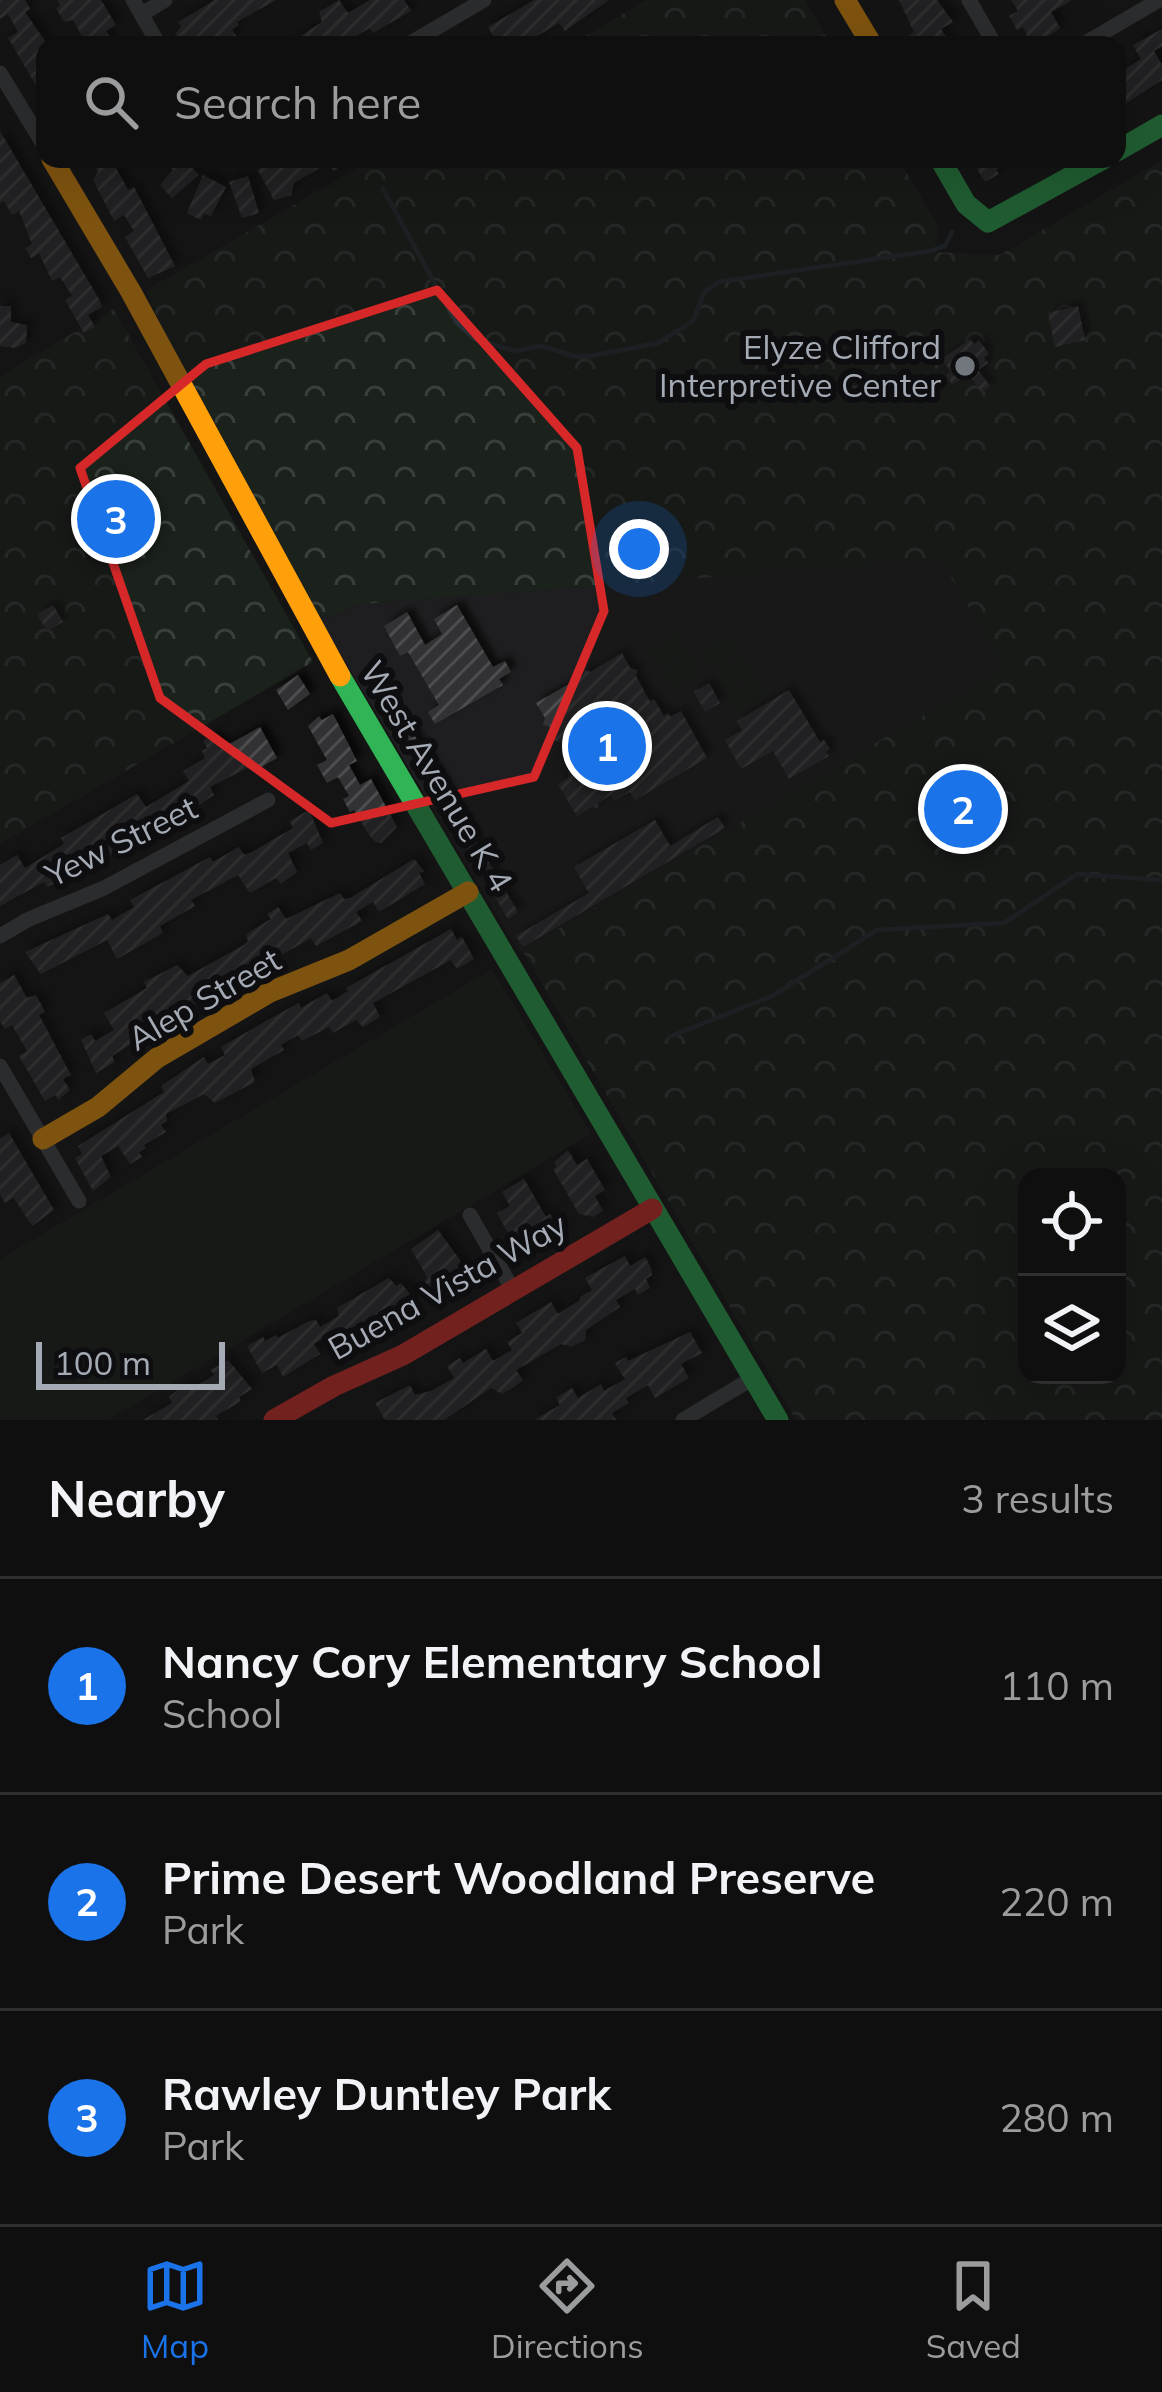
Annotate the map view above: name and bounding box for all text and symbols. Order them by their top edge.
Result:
search box [36,36,1126,168]
icon: search [78,69,144,135]
text: Search here [174,74,421,130]
place label: Elyze Clifford Interpretive Center [659,326,941,405]
marker: Elyze Clifford Interpretive Center [952,353,978,379]
pin: 3 [77,474,155,564]
your location [609,519,669,579]
street label: West Avenue K 4 [352,653,522,899]
pin: 1 [568,701,646,791]
pin: 2 [924,764,1002,854]
street label: Yew Street [37,786,203,895]
street label: Alep Street [120,938,287,1059]
map controls [1018,1168,1126,1384]
button: locate [1018,1168,1126,1276]
street label: Buena Vista Way [320,1203,574,1368]
button: layers [1018,1276,1126,1384]
scale bar [36,1336,225,1389]
text: 100 m [54,1342,151,1383]
text: Nearby [48,1466,225,1530]
text: 3 results [961,1474,1114,1523]
text: Nancy Cory Elementary School [162,1633,823,1689]
text: 1 [75,1661,99,1710]
text: 110 m [999,1661,1114,1710]
text: School [162,1689,282,1738]
text: Prime Desert Woodland Preserve [162,1849,875,1905]
text: 2 [75,1877,99,1926]
text: 220 m [999,1877,1114,1926]
text: Park [162,1905,244,1954]
text: Rawley Duntley Park [162,2065,611,2121]
text: 3 [75,2093,99,2142]
text: 280 m [999,2093,1114,2142]
text: Park [162,2121,244,2170]
tab: Map [141,2253,209,2366]
tab: Directions [491,2253,644,2366]
tab: Saved [926,2253,1021,2366]

